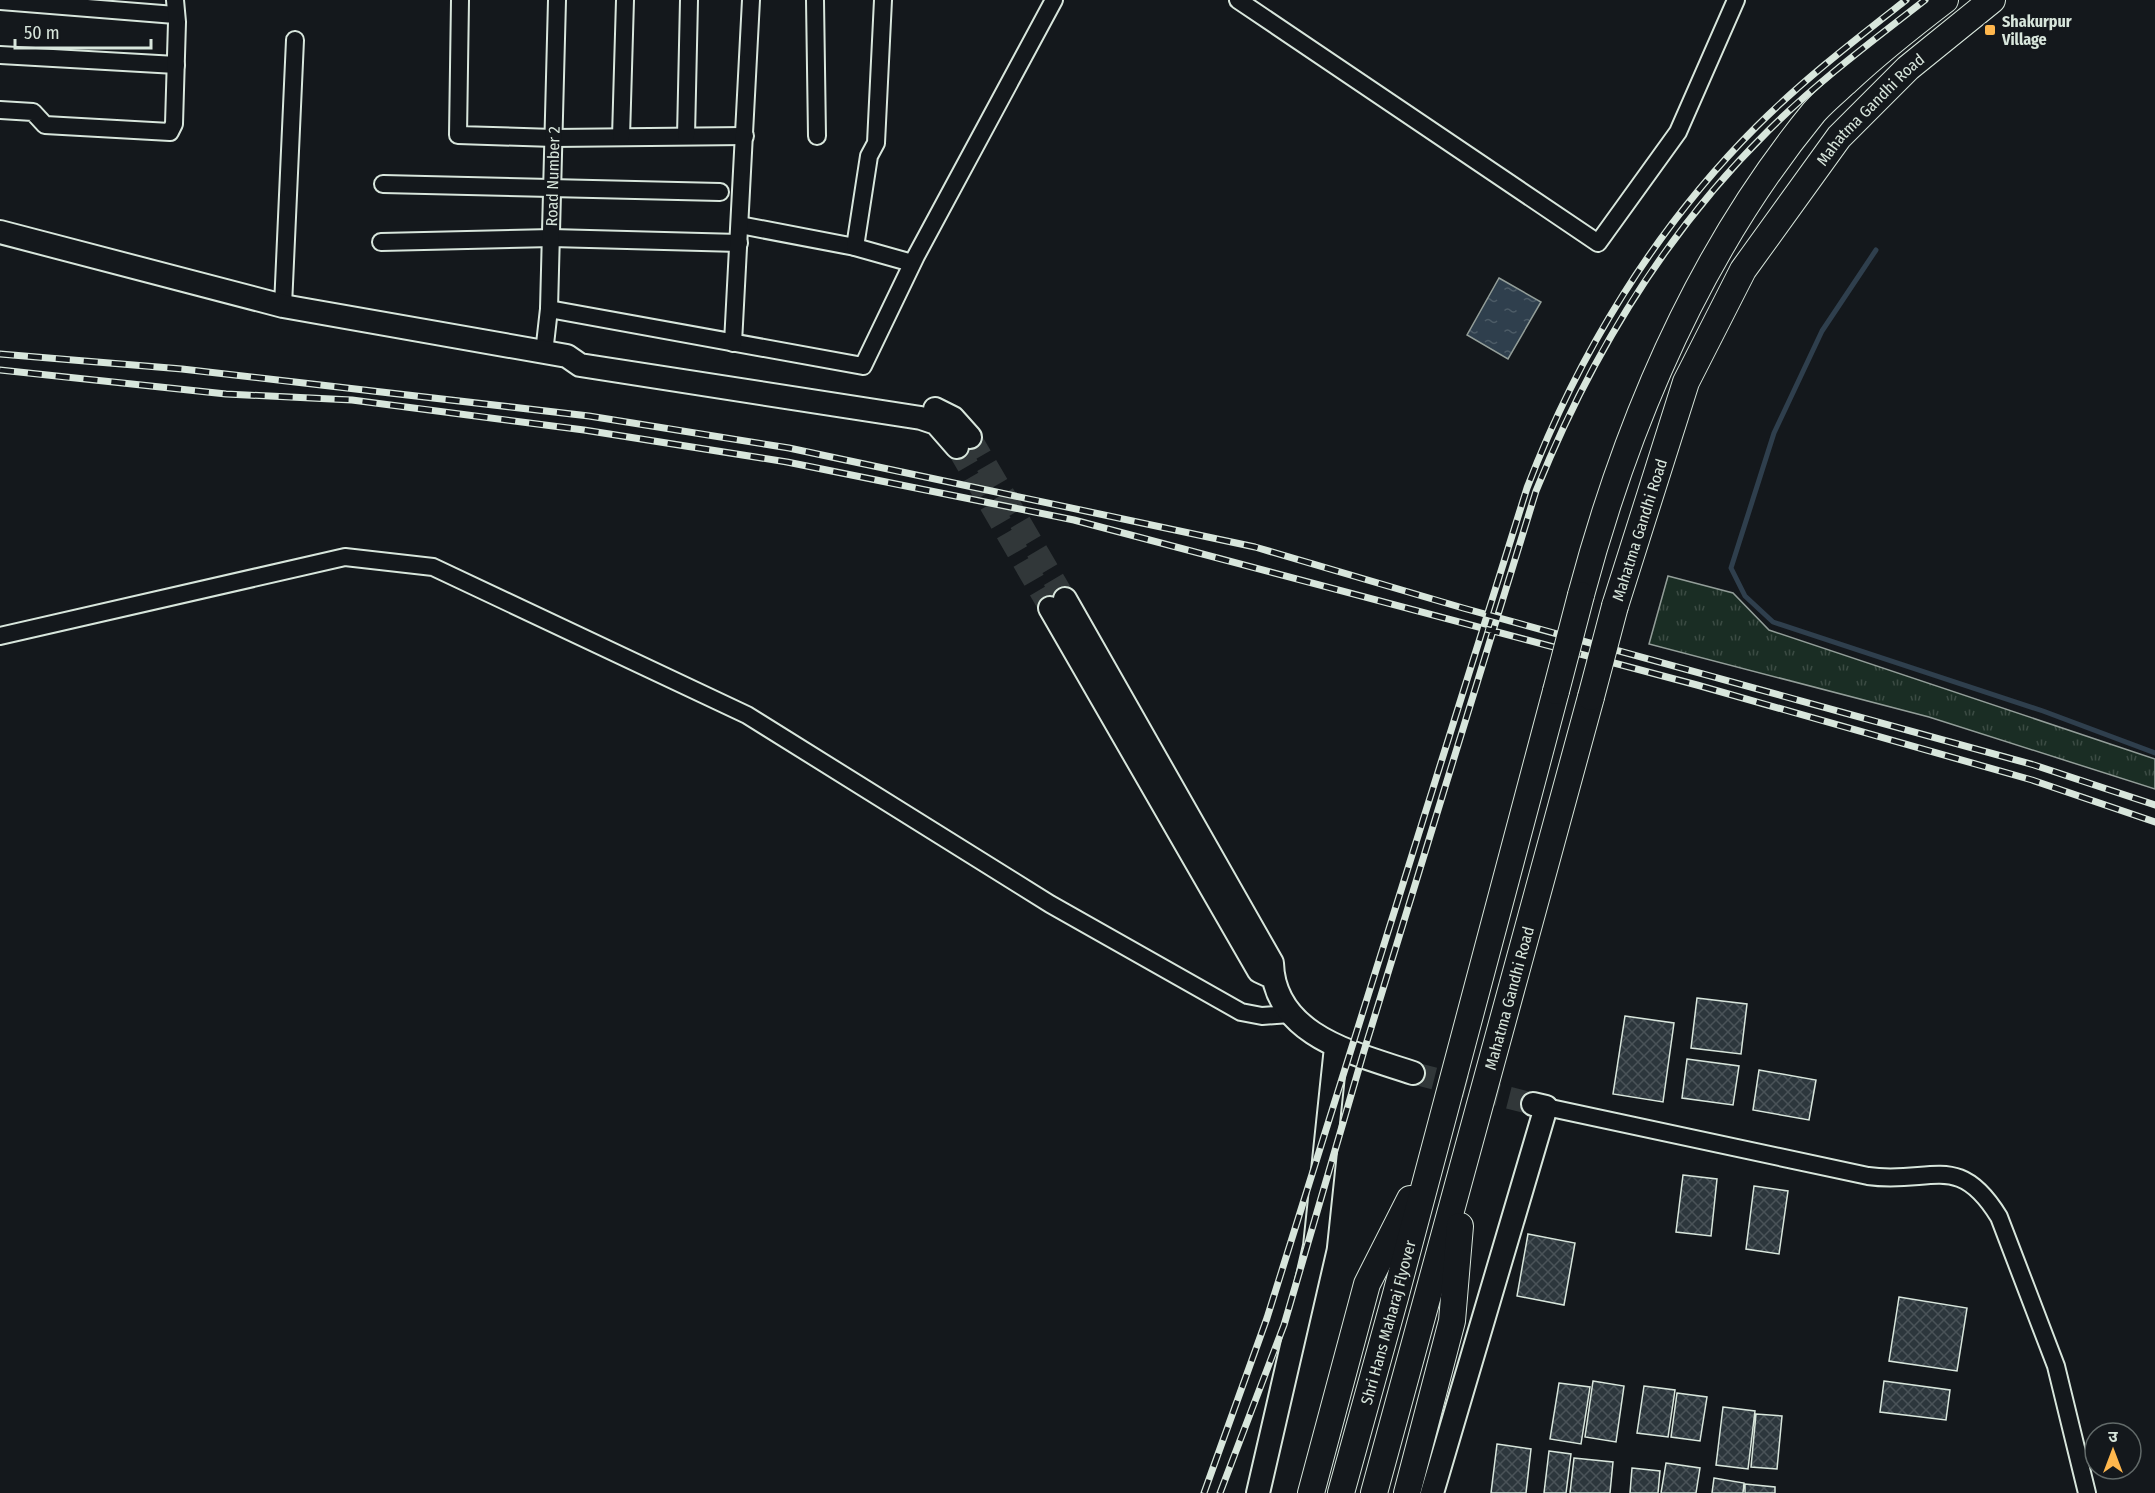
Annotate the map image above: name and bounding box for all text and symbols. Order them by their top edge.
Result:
scale bar [15,12,152,50]
place label: Shakurpur Village [2001,12,2072,49]
text: 50 m [24,22,60,44]
marker: Shakurpur Village [1983,23,1997,37]
street label: Mahatma Gandhi Road [1812,49,1928,169]
street label: Road Number 2 [542,126,563,227]
street label: Mahatma Gandhi Road [1608,456,1671,603]
street label: Mahatma Gandhi Road [1480,924,1538,1072]
street label: Shri Hans Maharaj Flyover [1356,1238,1419,1407]
north arrow [2083,1421,2143,1481]
text: उ [2108,1427,2118,1446]

